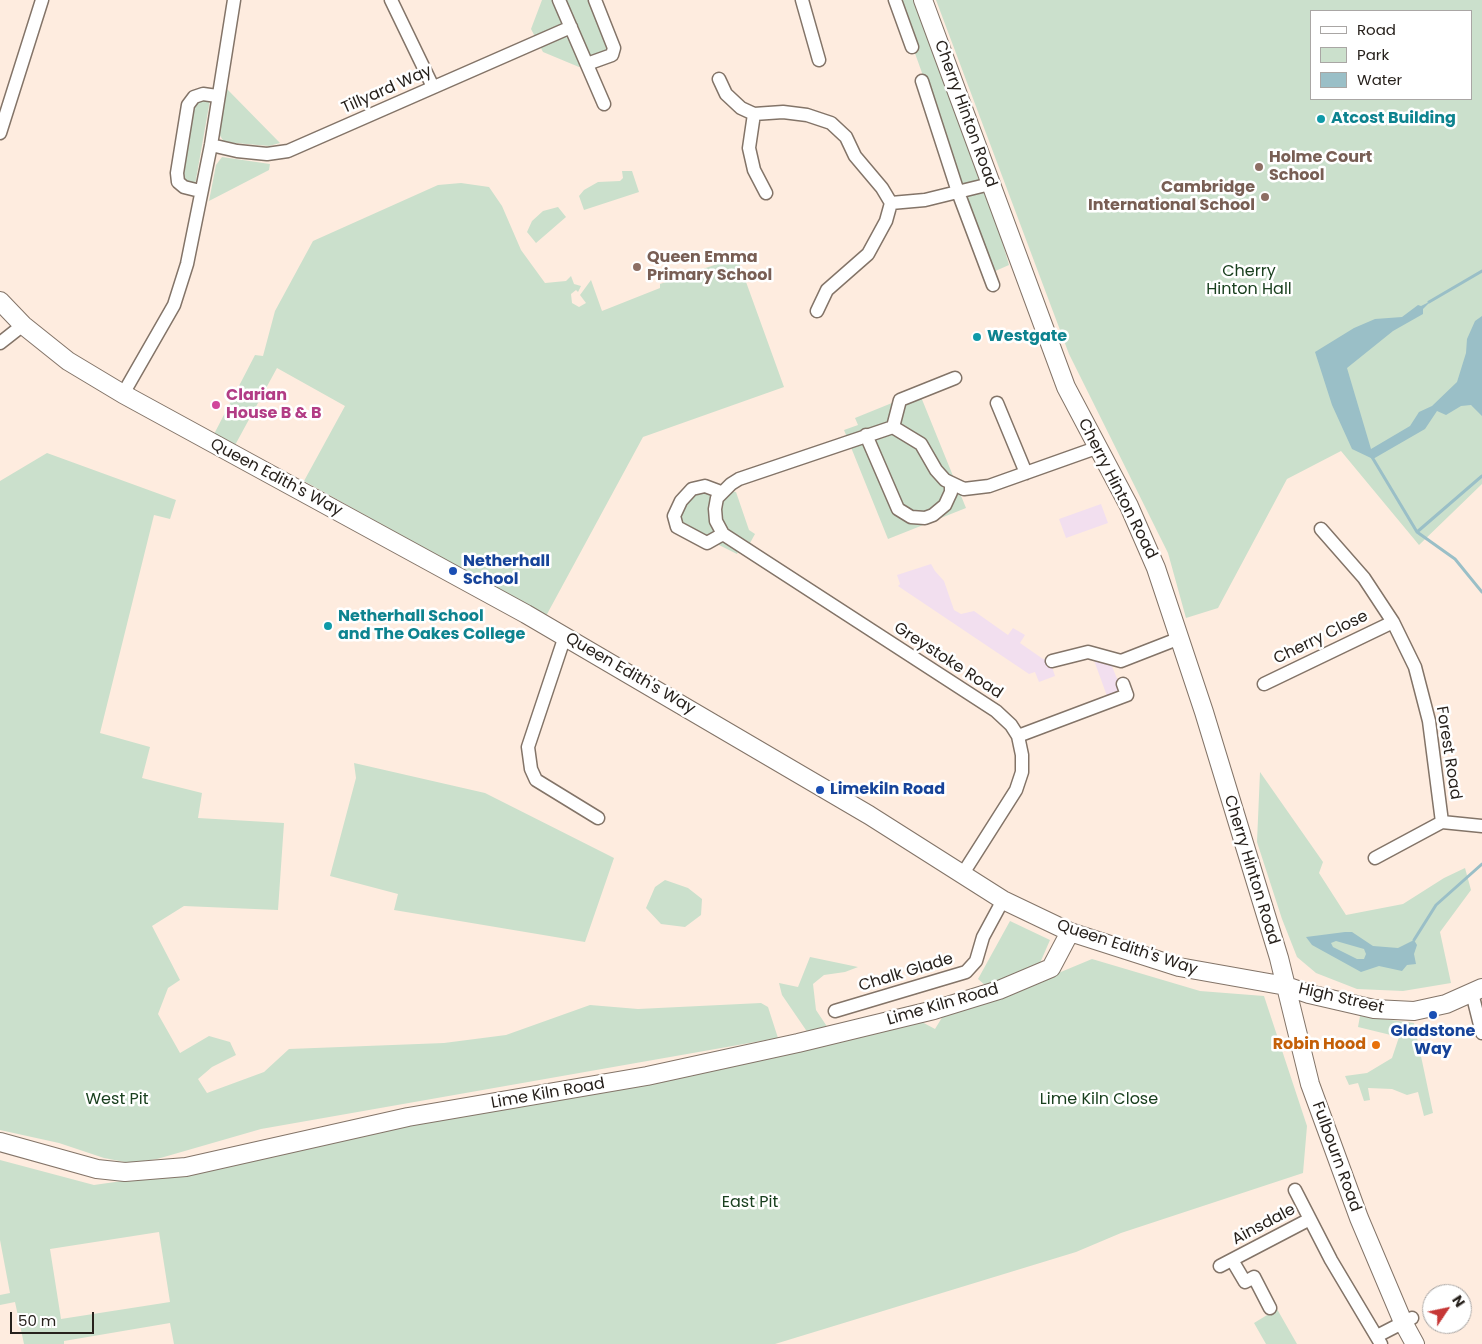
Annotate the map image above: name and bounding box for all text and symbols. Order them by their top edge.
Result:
legend [1310,10,1472,100]
text: Road [1357,19,1396,40]
street label: Cherry Hinton Road [929,38,1001,190]
text: Park [1357,44,1389,65]
street label: Tillyard Way [339,62,435,118]
text: Water [1357,69,1402,90]
place label: Atcost Building [1331,109,1456,129]
marker: Atcost Building [1315,113,1327,125]
place label: Holme Court School [1269,148,1372,186]
marker: Holme Court School [1253,161,1265,173]
place label: Cambridge International School [1088,178,1255,216]
marker: Cambridge International School [1259,191,1271,203]
place label: Queen Emma Primary School [647,248,772,286]
marker: Queen Emma Primary School [631,261,643,273]
park label: Cherry Hinton Hall [1206,262,1292,300]
place label: Westgate [987,327,1067,347]
marker: Westgate [971,331,983,343]
place label: Clarian House B & B [226,386,321,424]
marker: Clarian House B & B [210,399,222,411]
street label: Cherry Hinton Road [1073,416,1161,562]
street label: Queen Edith's Way [207,435,345,521]
place label: Netherhall School [463,552,550,590]
marker: Netherhall School [447,565,459,577]
place label: Netherhall School and The Oakes College [338,607,525,645]
street label: Cherry Close [1271,607,1371,669]
street label: Greystoke Road [890,619,1006,703]
marker: Netherhall School and The Oakes College [322,620,334,632]
street label: Queen Edith's Way [562,629,698,719]
street label: Forest Road [1431,705,1465,801]
place label: Limekiln Road [830,780,945,800]
marker: Limekiln Road [814,784,826,796]
street label: Cherry Hinton Road [1219,793,1283,947]
street label: Queen Edith's Way [1054,916,1200,980]
street label: Chalk Glade [856,950,956,996]
street label: Lime Kiln Road [885,980,1001,1030]
street label: High Street [1296,980,1386,1018]
marker: Gladstone Way [1427,1009,1439,1021]
place label: Gladstone Way [1391,1022,1475,1060]
place label: Robin Hood [1273,1035,1366,1055]
marker: Robin Hood [1370,1039,1382,1051]
street label: Lime Kiln Road [490,1075,606,1113]
park label: West Pit [85,1090,149,1110]
park label: Lime Kiln Close [1040,1090,1158,1110]
street label: Fulbourn Road [1307,1099,1365,1215]
park label: East Pit [722,1193,778,1213]
street label: Ainsdale [1229,1200,1299,1250]
north arrow [1422,1284,1472,1334]
text: N [1447,1291,1470,1311]
scale bar [12,1302,96,1334]
text: 50 m [18,1310,56,1331]

